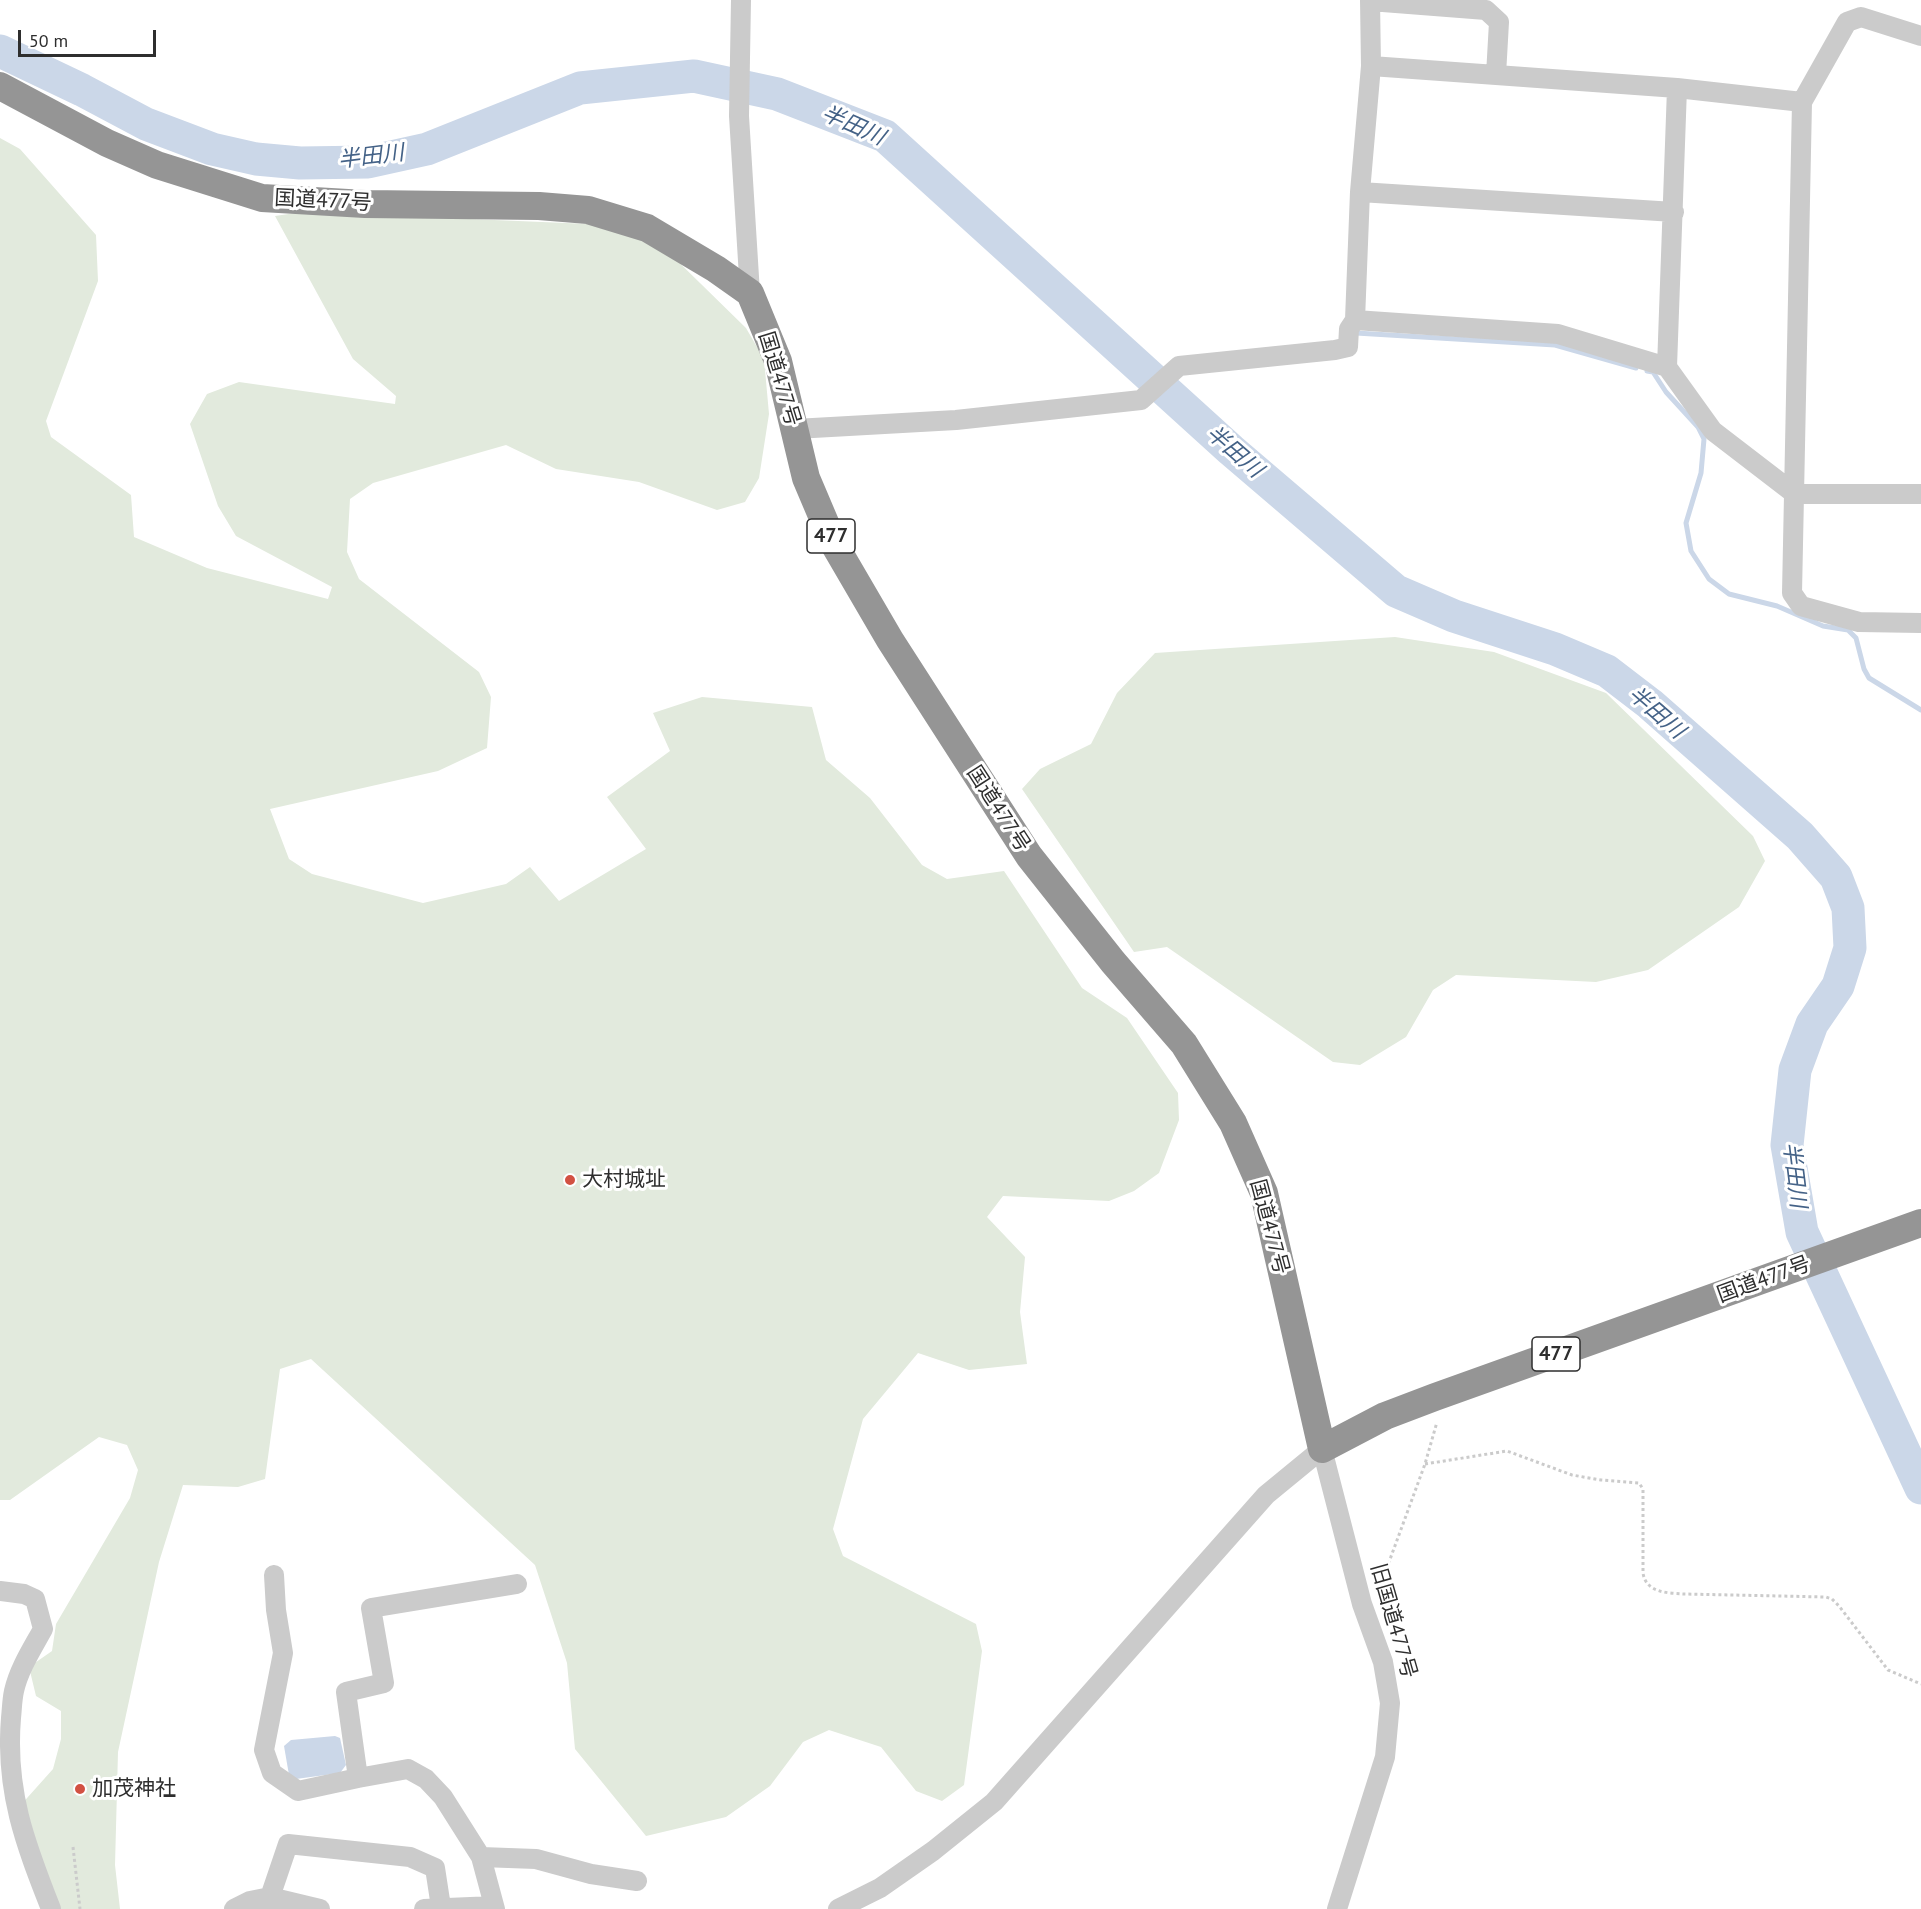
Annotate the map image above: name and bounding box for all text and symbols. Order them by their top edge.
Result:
scale bar [21,18,159,56]
text: 50 m [29,29,68,52]
water label: 半田川 [817,101,889,151]
water label: 半田川 [337,140,405,174]
street label: 国道477号 [274,186,372,216]
street label: 国道477号 [753,329,805,429]
water label: 半田川 [1200,420,1268,484]
road number: 477 [807,519,855,553]
water label: 半田川 [1622,681,1690,745]
street label: 国道477号 [961,761,1035,857]
water label: 半田川 [1777,1141,1811,1209]
place label: 大村城址 [582,1167,666,1193]
marker: 大村城址 [563,1173,577,1187]
street label: 国道477号 [1244,1177,1294,1277]
street label: 国道477号 [1714,1252,1814,1308]
road number: 477 [1532,1337,1580,1371]
street label: 旧国道477号 [1365,1561,1421,1681]
place label: 加茂神社 [92,1776,176,1802]
marker: 加茂神社 [73,1782,87,1796]

